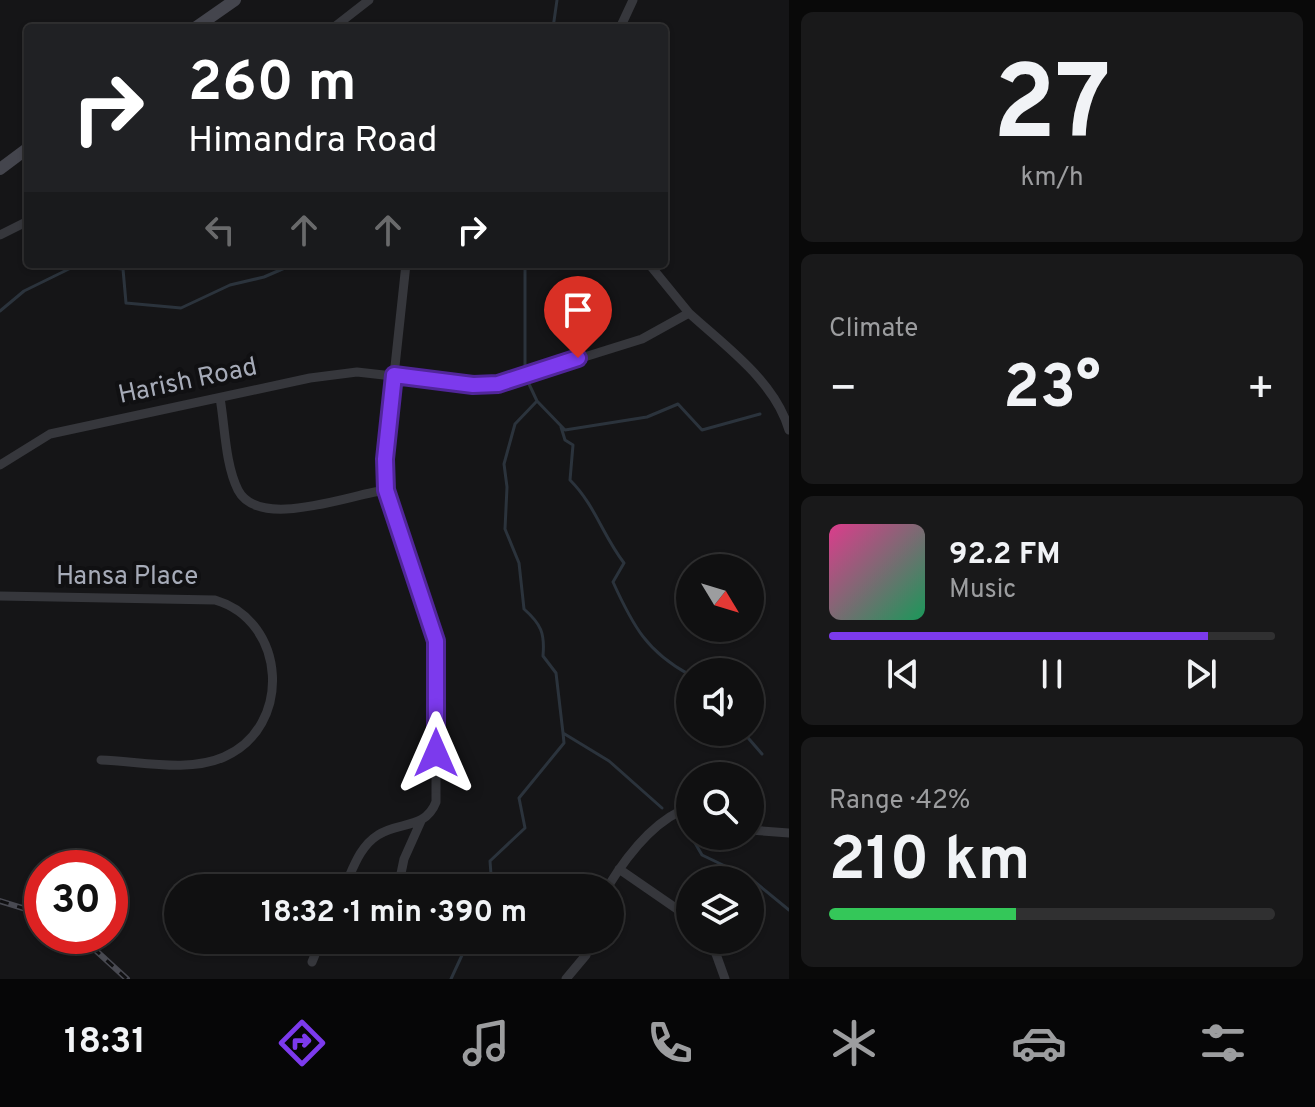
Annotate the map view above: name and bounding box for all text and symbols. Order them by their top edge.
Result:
text: 27 [993,44,1111,176]
text: 260 m [188,50,357,120]
icon: right [56,56,160,160]
text: Himandra Road [188,119,437,165]
text: km/h [1020,162,1084,195]
icon: left [198,208,242,252]
icon: ahead [282,208,326,252]
icon: ahead [366,208,410,252]
icon: right [450,208,494,252]
pin [544,276,612,358]
icon: arrive [556,288,600,332]
text: Climate [829,313,918,346]
street label: Harish Road [116,351,260,413]
text: 23° [1003,353,1101,429]
text: − [829,363,857,419]
text: + [1247,363,1275,419]
text: 92.2 FM [949,537,1060,574]
north arrow [676,554,764,642]
map controls [676,554,764,954]
street label: Hansa Place [56,561,198,594]
text: Music [949,574,1016,607]
icon: previous [881,652,925,696]
icon: pause [1030,652,1074,696]
icon: next [1179,652,1223,696]
button: sound [676,658,764,746]
position arrow [394,711,478,795]
button: search [676,762,764,850]
text: Range · 42% [829,785,970,818]
text: 210 km [829,825,1030,901]
speed limit sign: 30 [24,850,128,954]
button: layers [676,866,764,954]
text: 18:32 · 1 min · 390 m [261,895,527,932]
icon: directions [274,1015,330,1071]
icon: music [458,1015,514,1071]
icon: phone [642,1015,698,1071]
icon: climate [826,1015,882,1071]
icon: car [1011,1015,1067,1071]
icon: filters [1195,1015,1251,1071]
text: 18:31 [64,1020,146,1066]

